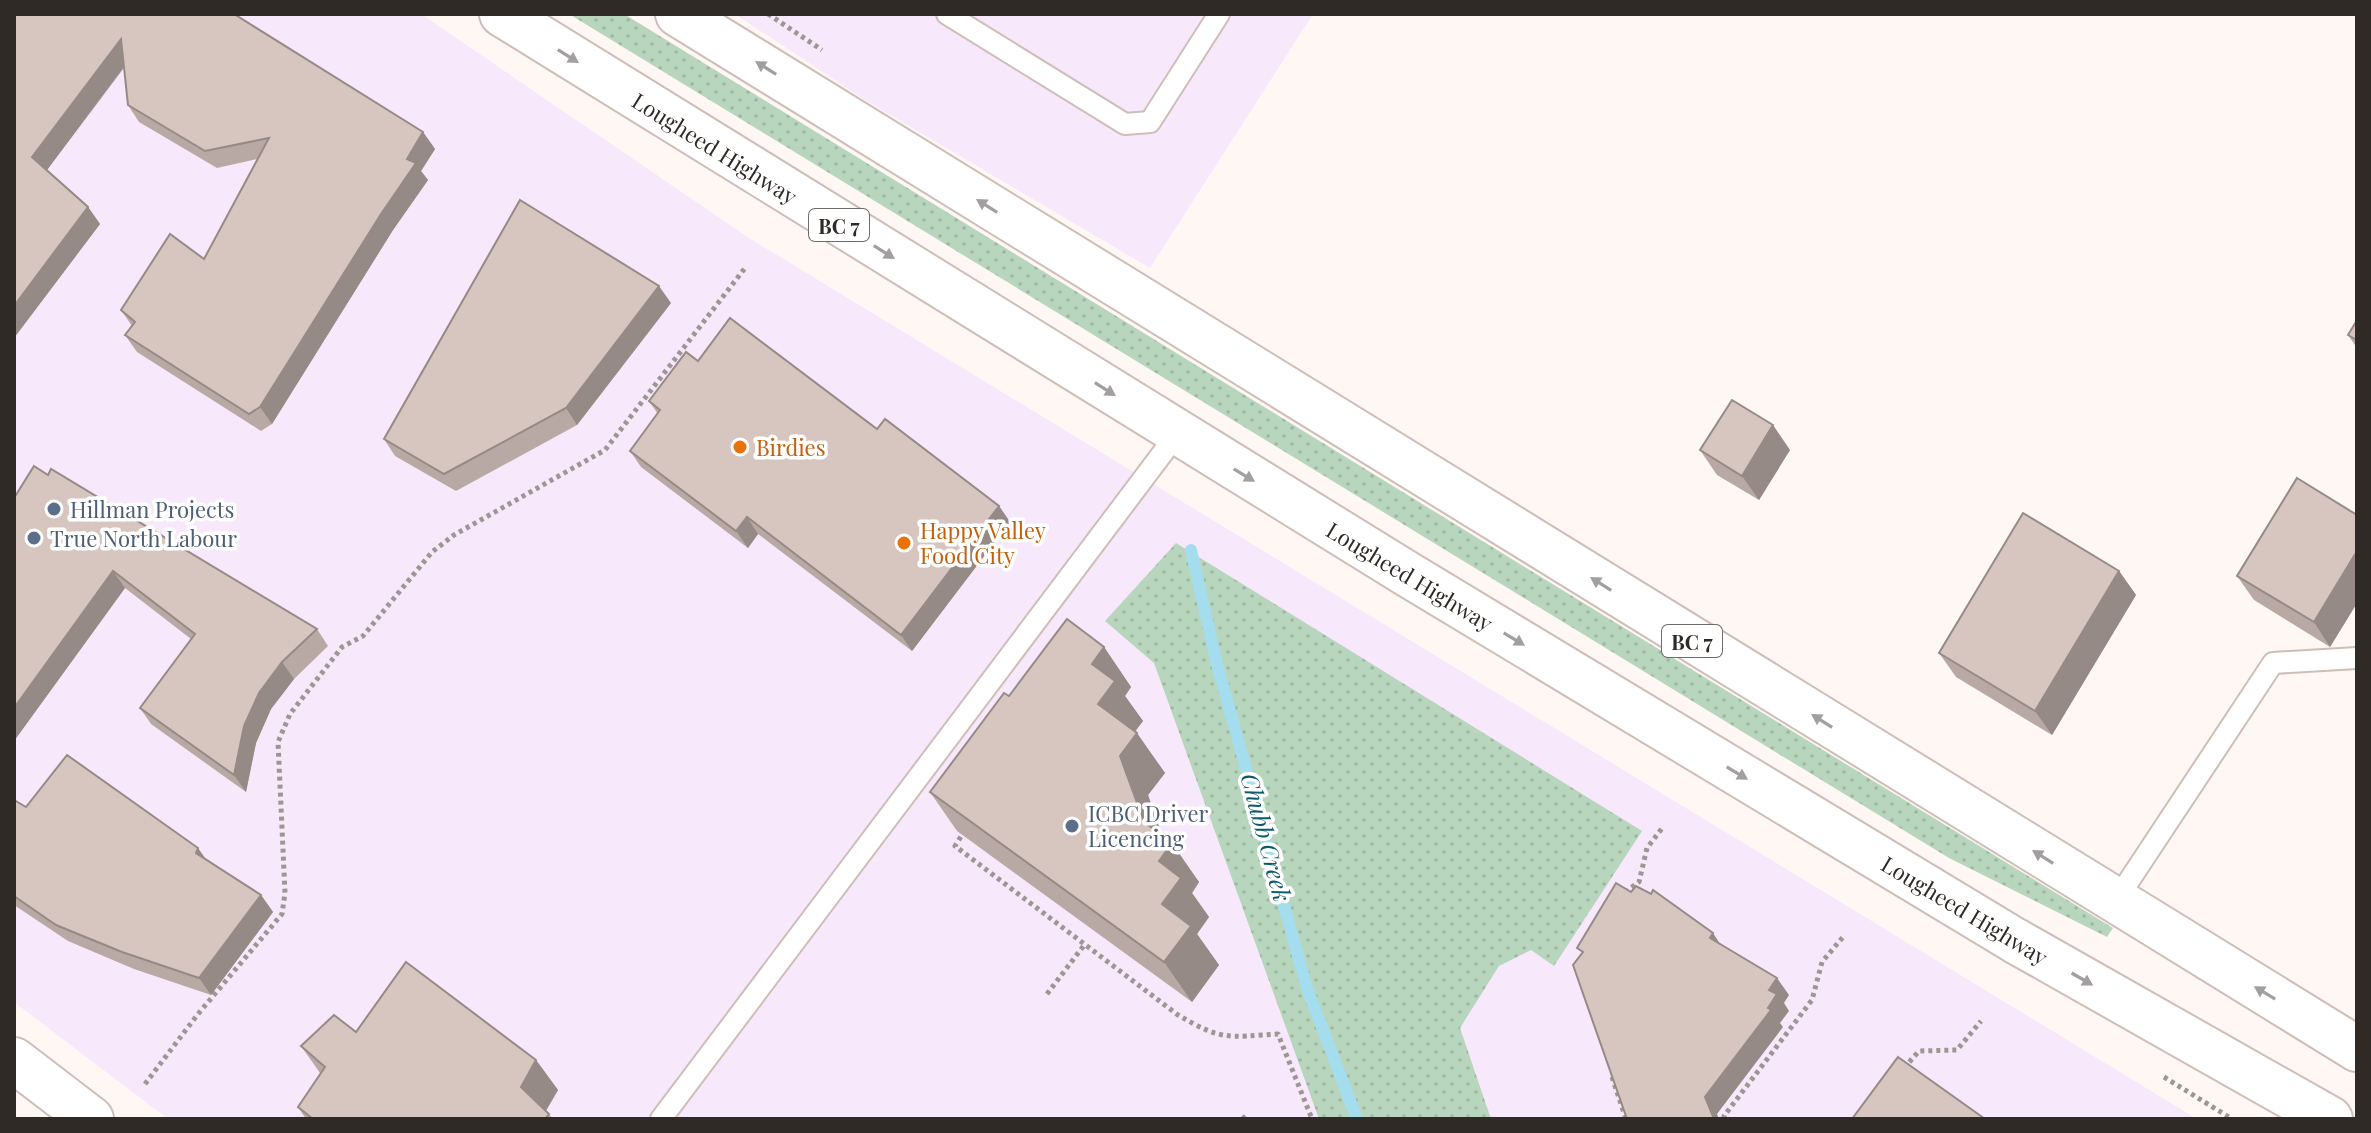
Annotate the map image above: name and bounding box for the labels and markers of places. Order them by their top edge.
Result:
place label: Birdies [756,432,826,462]
marker: Birdies [731,438,749,456]
place label: Hillman Projects [70,494,234,524]
marker: Hillman Projects [45,500,63,518]
place label: Happy Valley Food City [920,515,1046,570]
place label: True North Labour [50,523,237,553]
marker: True North Labour [25,529,43,547]
marker: Happy Valley Food City [895,534,913,552]
place label: ICBC Driver Licencing [1088,798,1209,853]
marker: ICBC Driver Licencing [1063,817,1081,835]

